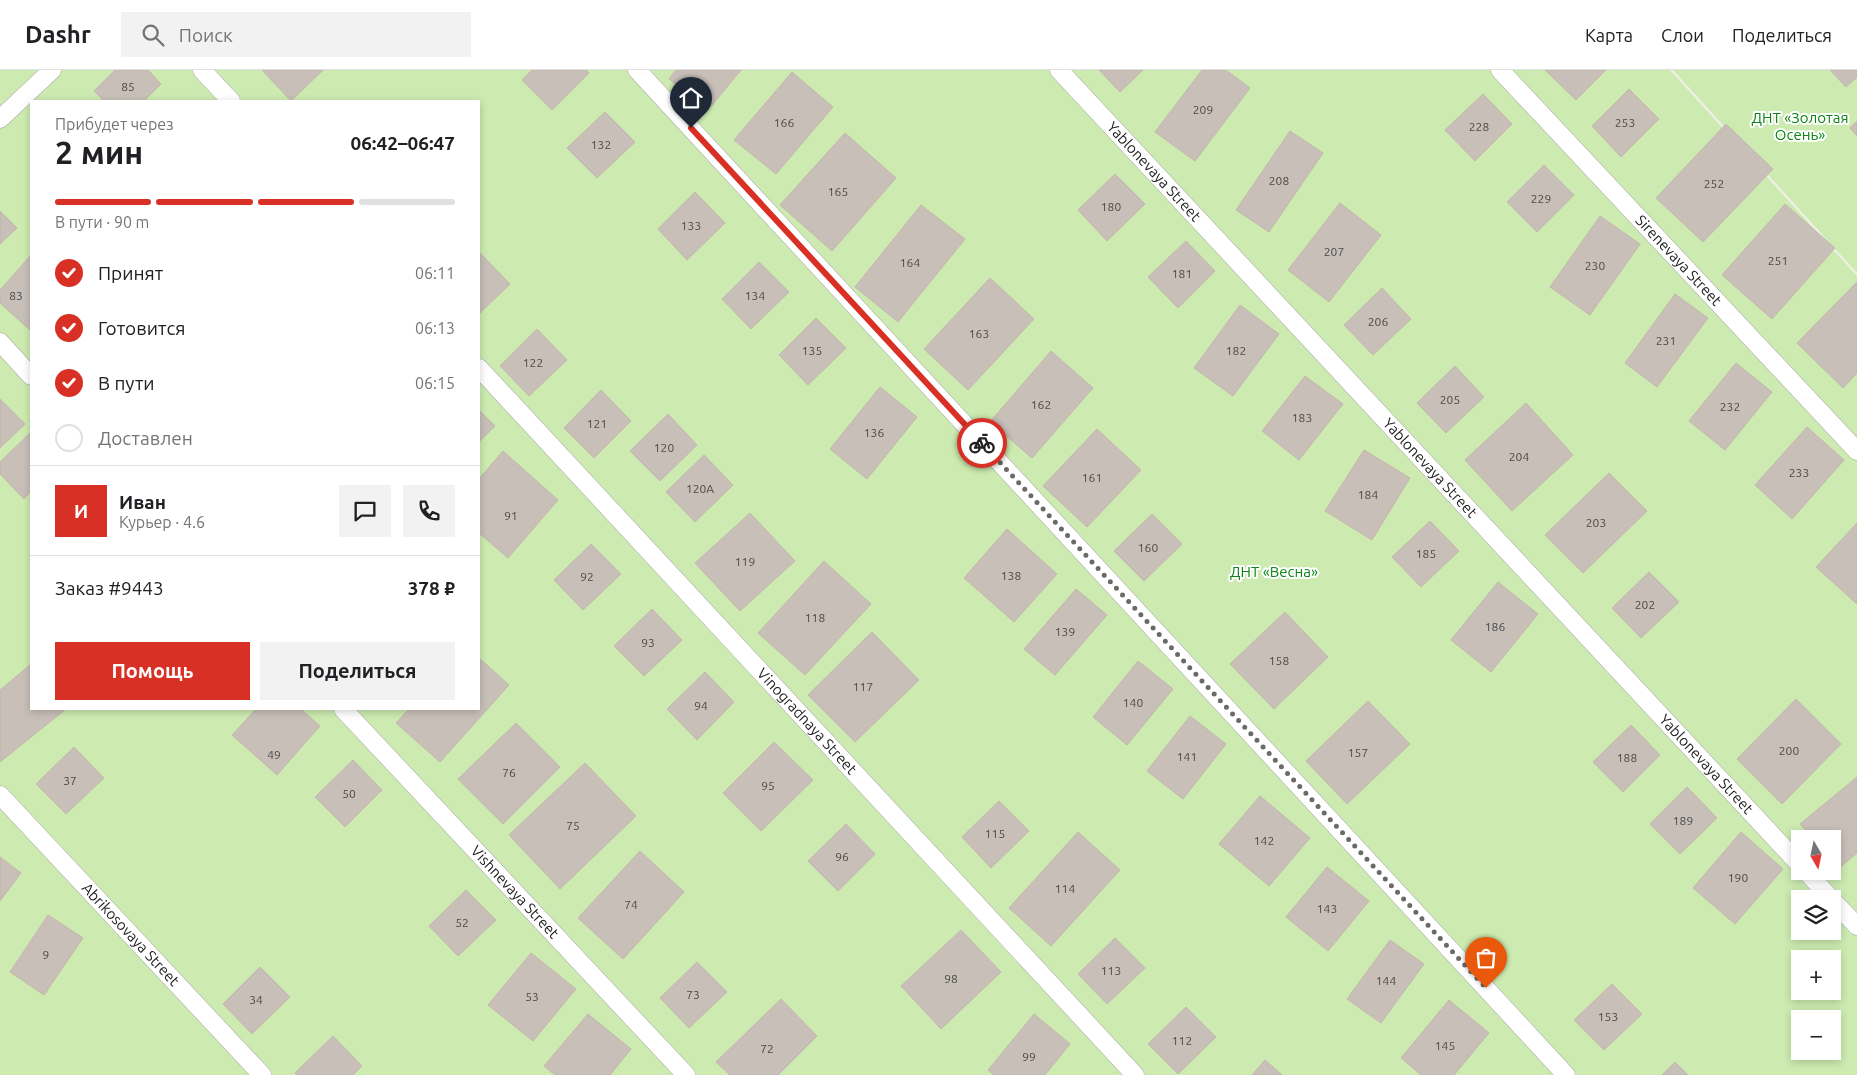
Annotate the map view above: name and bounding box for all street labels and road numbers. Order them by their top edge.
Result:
street label: Yablonevaya Street [1104,118,1205,225]
street label: Sirenevaya Street [1632,211,1725,309]
street label: Yablonevaya Street [1380,414,1481,521]
street label: Vinogradnaya Street [754,664,861,778]
street label: Yablonevaya Street [1656,711,1757,817]
street label: Vishnevaya Street [467,842,563,942]
street label: Abrikosovaya Street [79,879,183,989]

